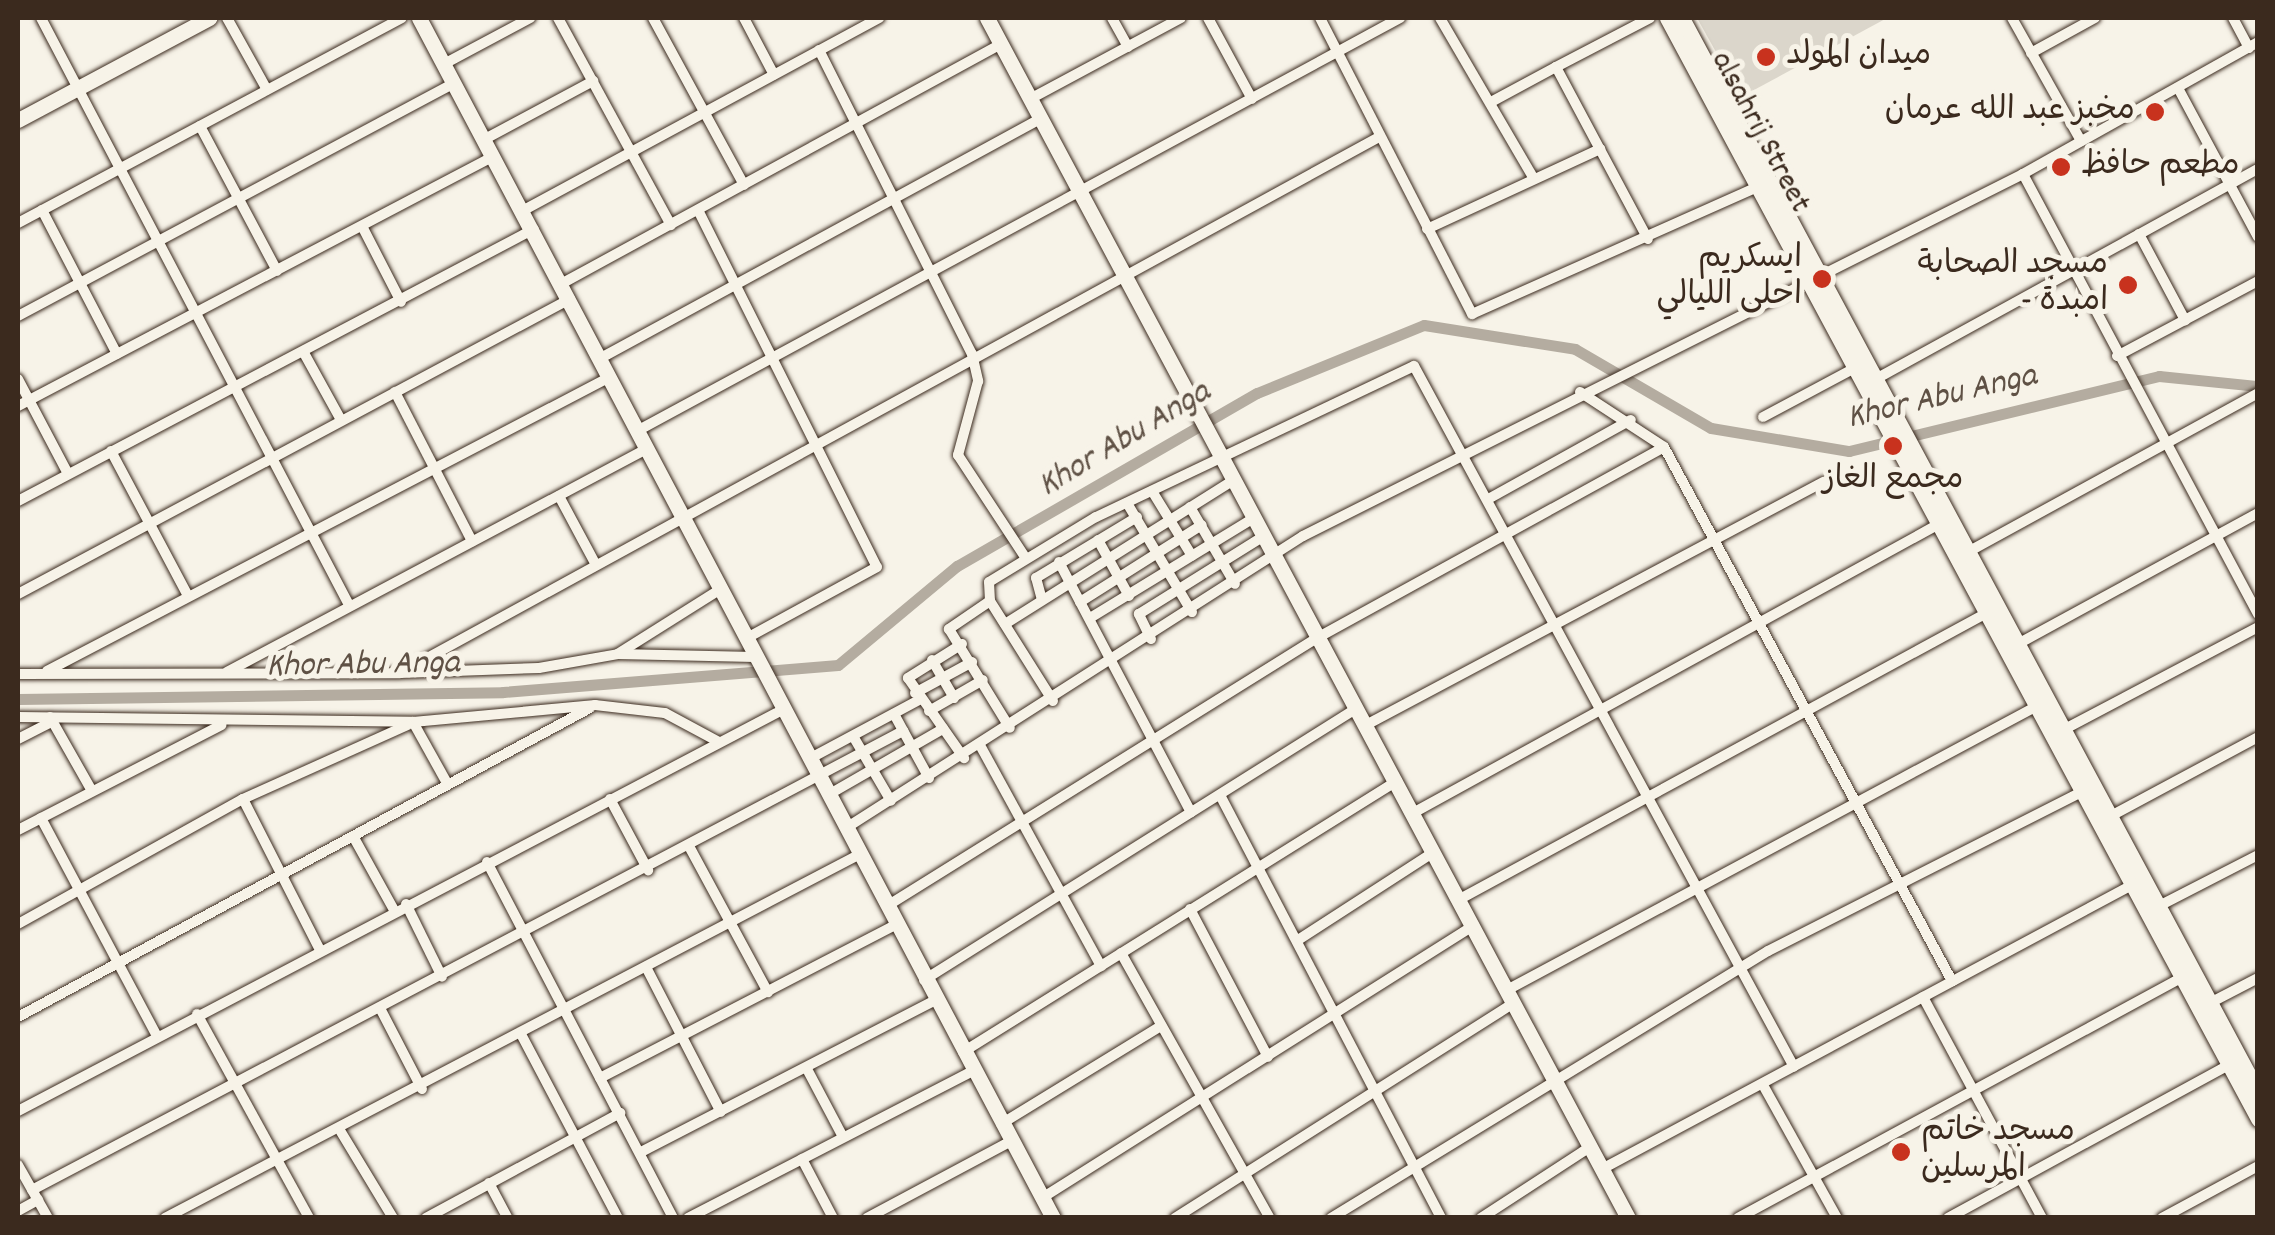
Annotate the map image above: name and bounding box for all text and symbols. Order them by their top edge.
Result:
place label: ميدان المولد [1786,38,1931,76]
street label: alsahrij Street [1701,46,1817,220]
marker: ميدان المولد [1755,46,1777,68]
place label: مخبز عبد الله عرمان [1885,93,2135,131]
marker: مخبز عبد الله عرمان [2144,101,2166,123]
place label: مطعم حافظ [2081,148,2240,186]
marker: مطعم حافظ [2050,156,2072,178]
place label: ايسكريم احلى الليالي [1656,242,1802,317]
place label: مسجد الصحابة - امبدة [1918,248,2108,323]
marker: ايسكريم احلى الليالي [1811,268,1833,290]
marker: مسجد الصحابة - امبدة [2117,274,2139,296]
water label: Khor Abu Anga [1843,356,2041,440]
water label: Khor Abu Anga [1031,372,1219,508]
marker: مجمع الغاز [1882,435,1904,457]
place label: مجمع الغاز [1823,462,1963,500]
water label: Khor Abu Anga [266,643,460,689]
place label: مسجد خاتم المرسلين [1921,1115,2075,1190]
marker: مسجد خاتم المرسلين [1890,1141,1912,1163]

